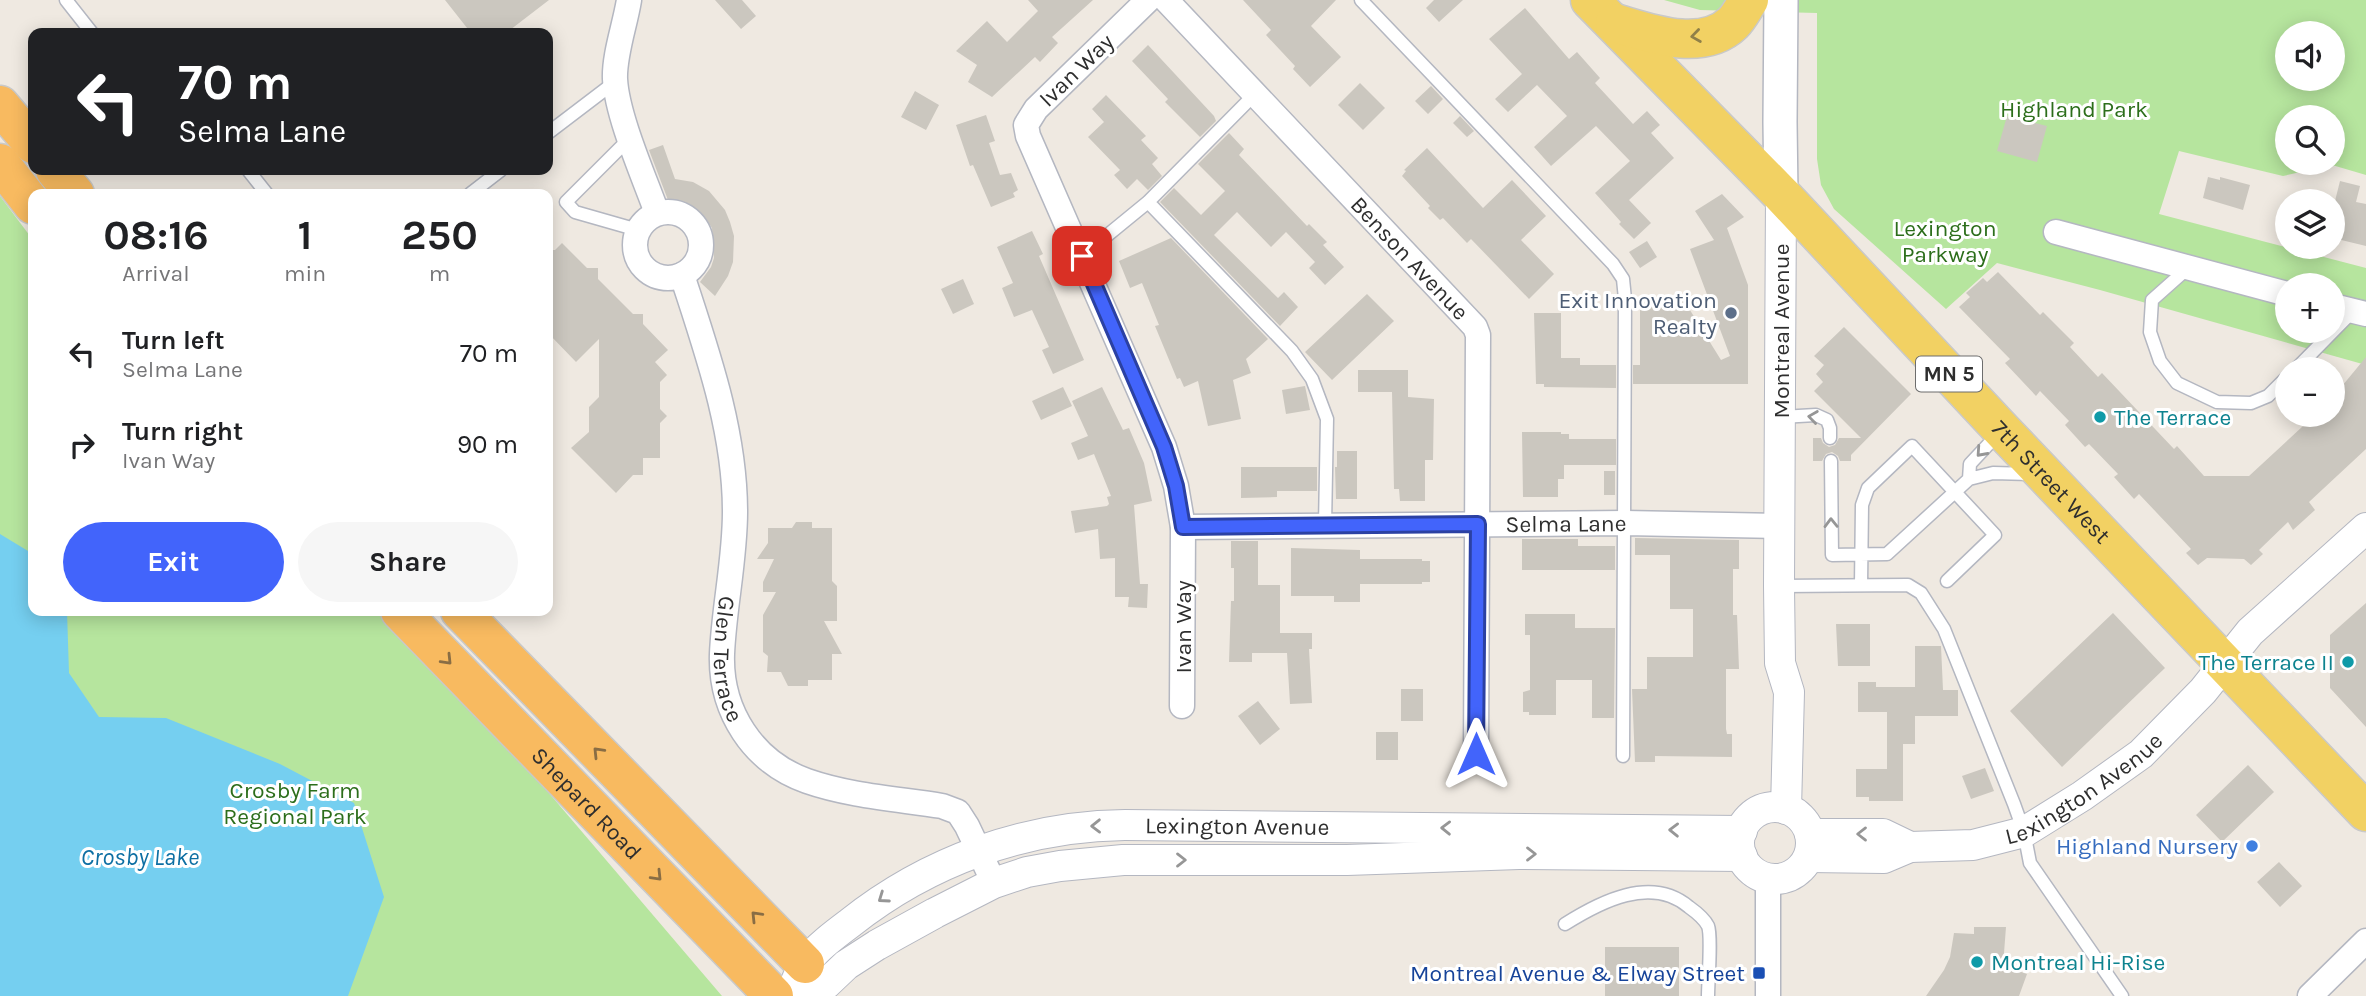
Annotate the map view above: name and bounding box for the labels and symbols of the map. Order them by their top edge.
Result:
street label: Ivan Way [1033,28,1119,112]
one-way arrow [1690,29,1702,44]
park label: Highland Park [2000,96,2148,123]
street label: Benson Avenue [1345,191,1474,326]
park label: Lexington Parkway [1893,215,1997,268]
pin [1052,226,1112,286]
street label: Montreal Avenue [1768,244,1795,418]
place label: Exit Innovation Realty [1558,287,1717,340]
marker: Exit Innovation Realty [1723,305,1739,321]
road number: MN 5 [1916,356,1982,392]
place label: The Terrace [2114,404,2231,431]
marker: The Terrace [2092,409,2108,425]
one-way arrow [1808,410,1819,425]
street label: 7th Street West [1986,415,2116,549]
one-way arrow [1977,444,1989,457]
street label: Selma Lane [1505,510,1627,538]
one-way arrow [1824,517,1839,528]
street label: Ivan Way [1170,580,1197,674]
street label: Glen Terrace [708,594,749,727]
place label: The Terrace II [2198,649,2334,676]
one-way arrow [439,652,452,665]
marker: The Terrace II [2340,654,2356,670]
position arrow [1439,717,1513,791]
street label: Lexington Avenue [2002,727,2168,850]
street label: Shepard Road [526,742,647,865]
one-way arrow [593,748,606,761]
park label: Crosby Farm Regional Park [223,777,367,830]
street label: Lexington Avenue [1145,812,1329,841]
one-way arrow [1091,818,1102,833]
one-way arrow [1441,820,1451,836]
one-way arrow [1668,822,1679,838]
one-way arrow [1856,826,1866,842]
place label: Highland Nursery [2056,833,2238,860]
marker: Highland Nursery [2244,838,2260,854]
water label: Crosby Lake [81,843,199,871]
one-way arrow [1526,846,1537,862]
one-way arrow [1176,852,1187,868]
one-way arrow [648,868,661,881]
one-way arrow [878,890,891,902]
one-way arrow [752,911,765,924]
place label: Montreal Hi-Rise [1991,949,2165,976]
marker: Montreal Hi-Rise [1969,954,1985,970]
place label: Montreal Avenue & Elway Street [1410,960,1745,987]
marker: Montreal Avenue & Elway Street [1751,965,1767,981]

